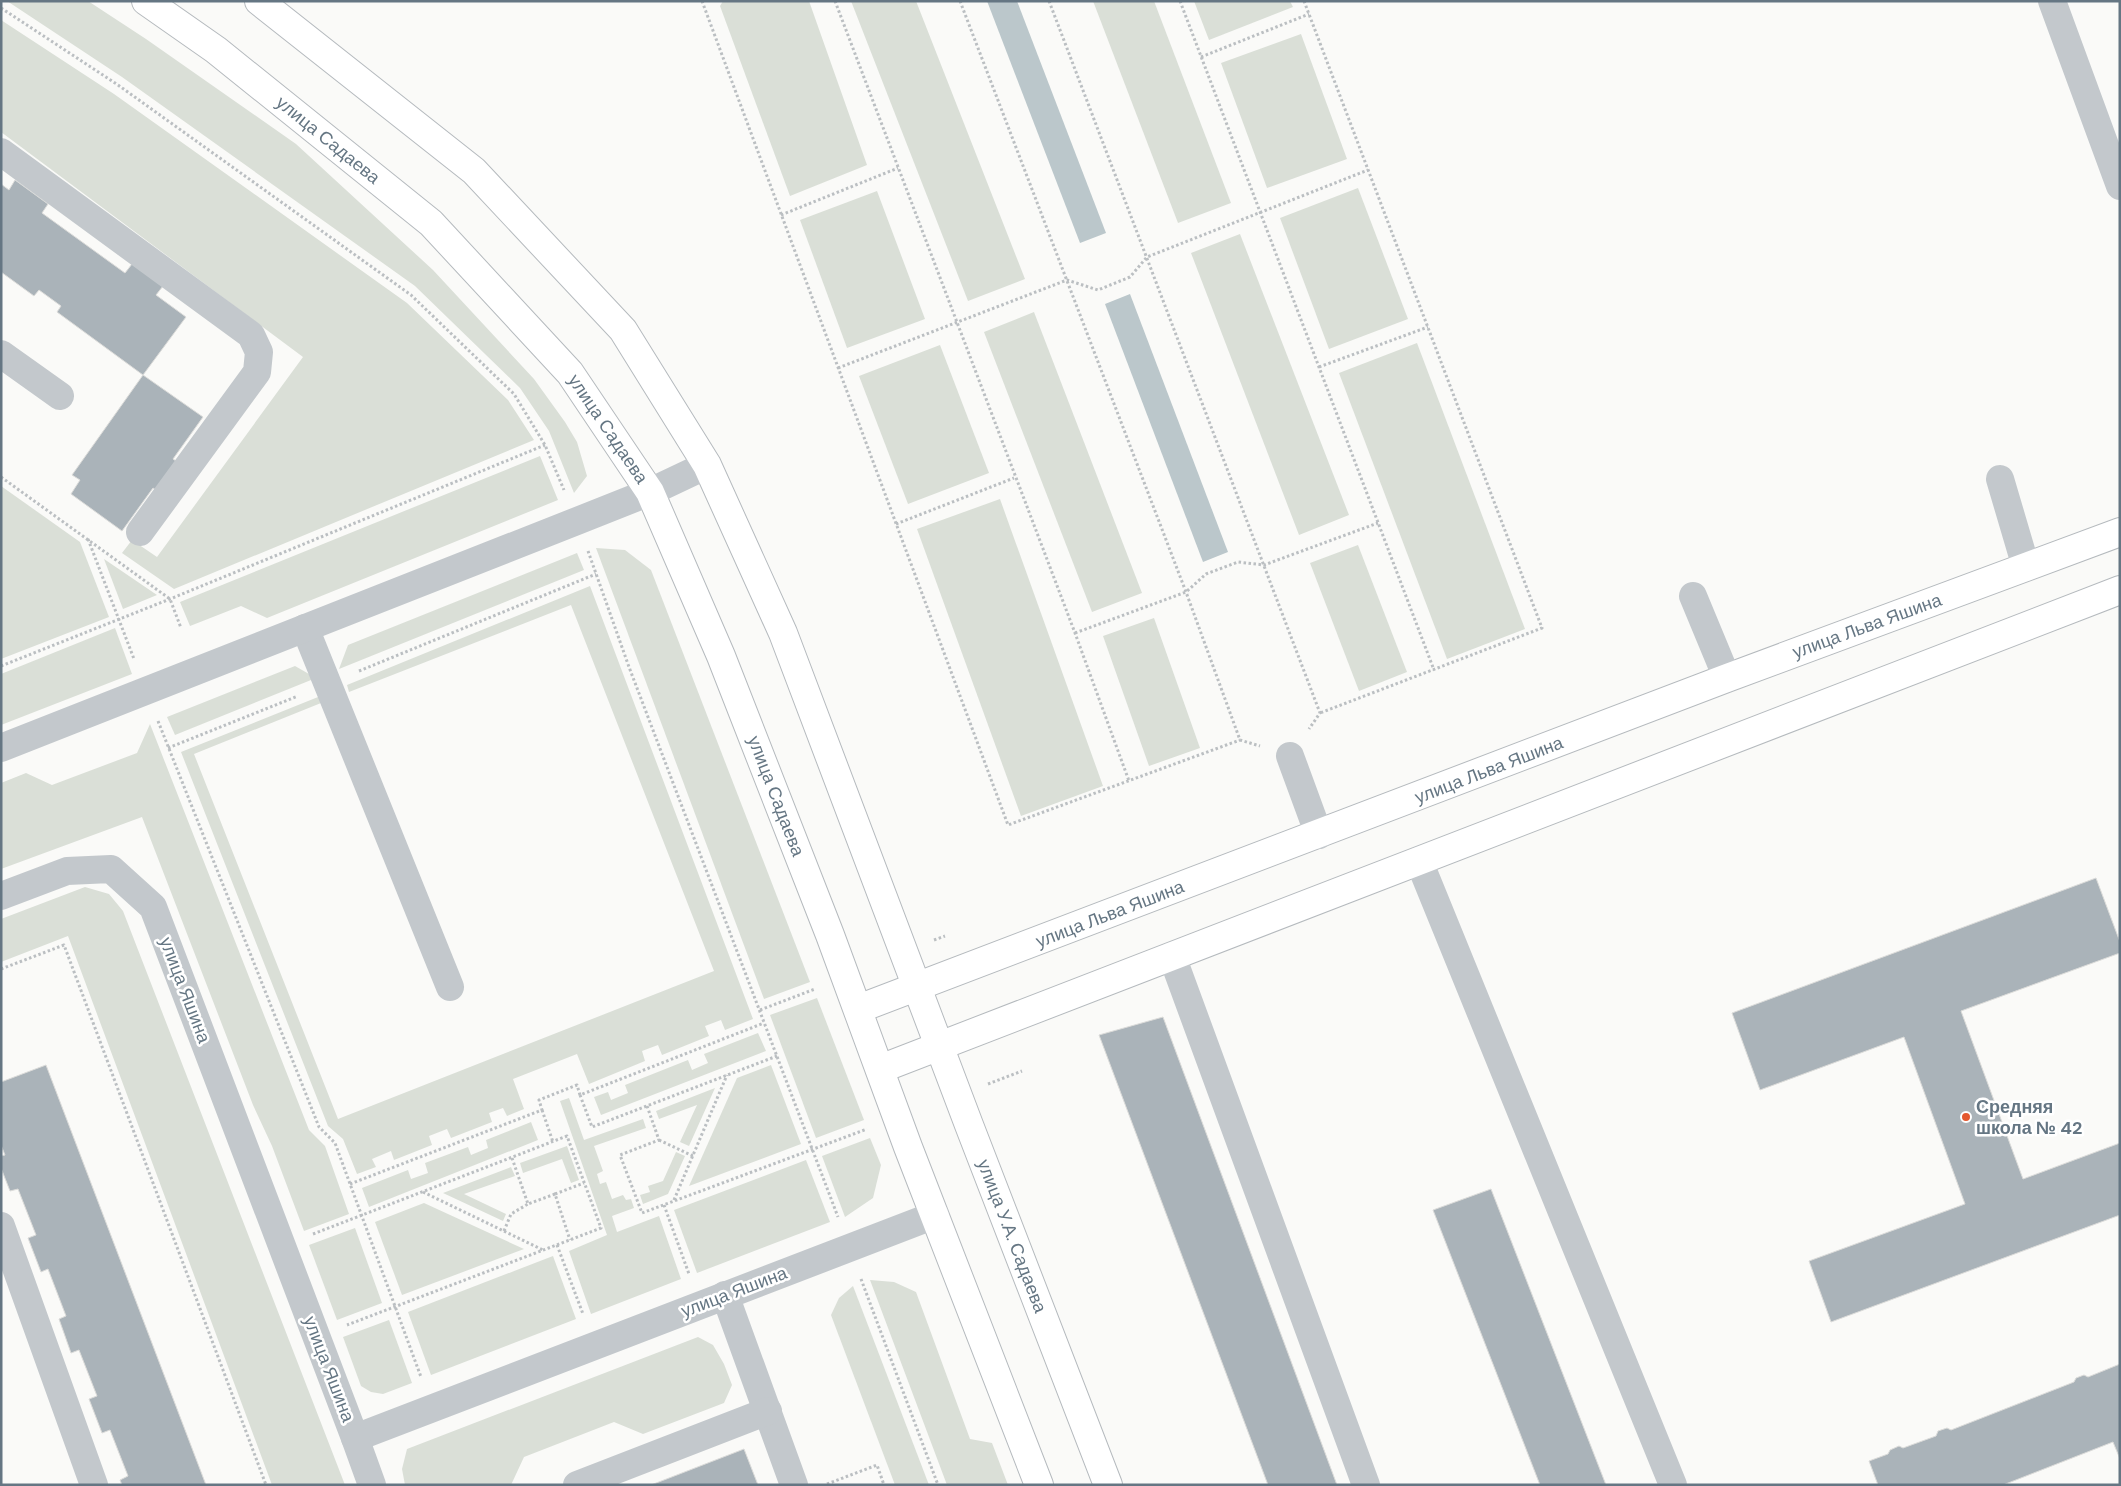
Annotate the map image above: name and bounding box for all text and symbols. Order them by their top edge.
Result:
street label: улица Садаева [271,91,386,190]
street label: улица Садаева [562,369,654,489]
street label: улица Льва Яшина [1789,588,1946,664]
street label: улица Льва Яшина [1411,730,1568,809]
street label: улица Садаева [742,732,810,861]
street label: улица Льва Яшина [1032,874,1189,953]
street label: улица Яшина [154,934,217,1047]
place label: Средняя школа № 42 [1976,1095,2082,1140]
marker: Средняя школа № 42 [1960,1111,1972,1123]
street label: улица У.А. Садаева [972,1156,1053,1317]
street label: улица Яшина [678,1260,791,1323]
street label: улица Яшина [298,1313,361,1426]

